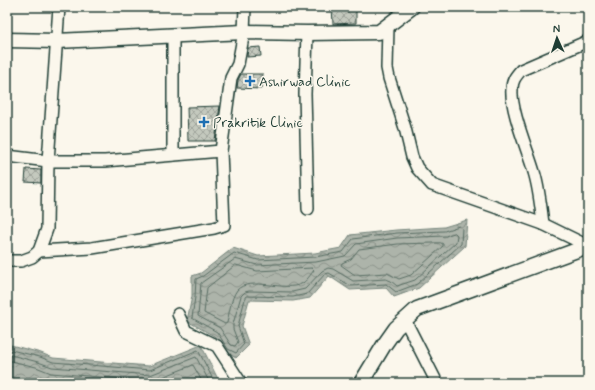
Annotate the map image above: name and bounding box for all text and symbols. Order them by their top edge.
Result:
north arrow [537,18,577,58]
text: N [553,22,561,36]
place label: Ashirwad Clinic [259,73,351,91]
marker: Ashirwad Clinic [244,75,256,87]
place label: Prakritik Clinic [213,114,304,132]
marker: Prakritik Clinic [198,116,210,128]

